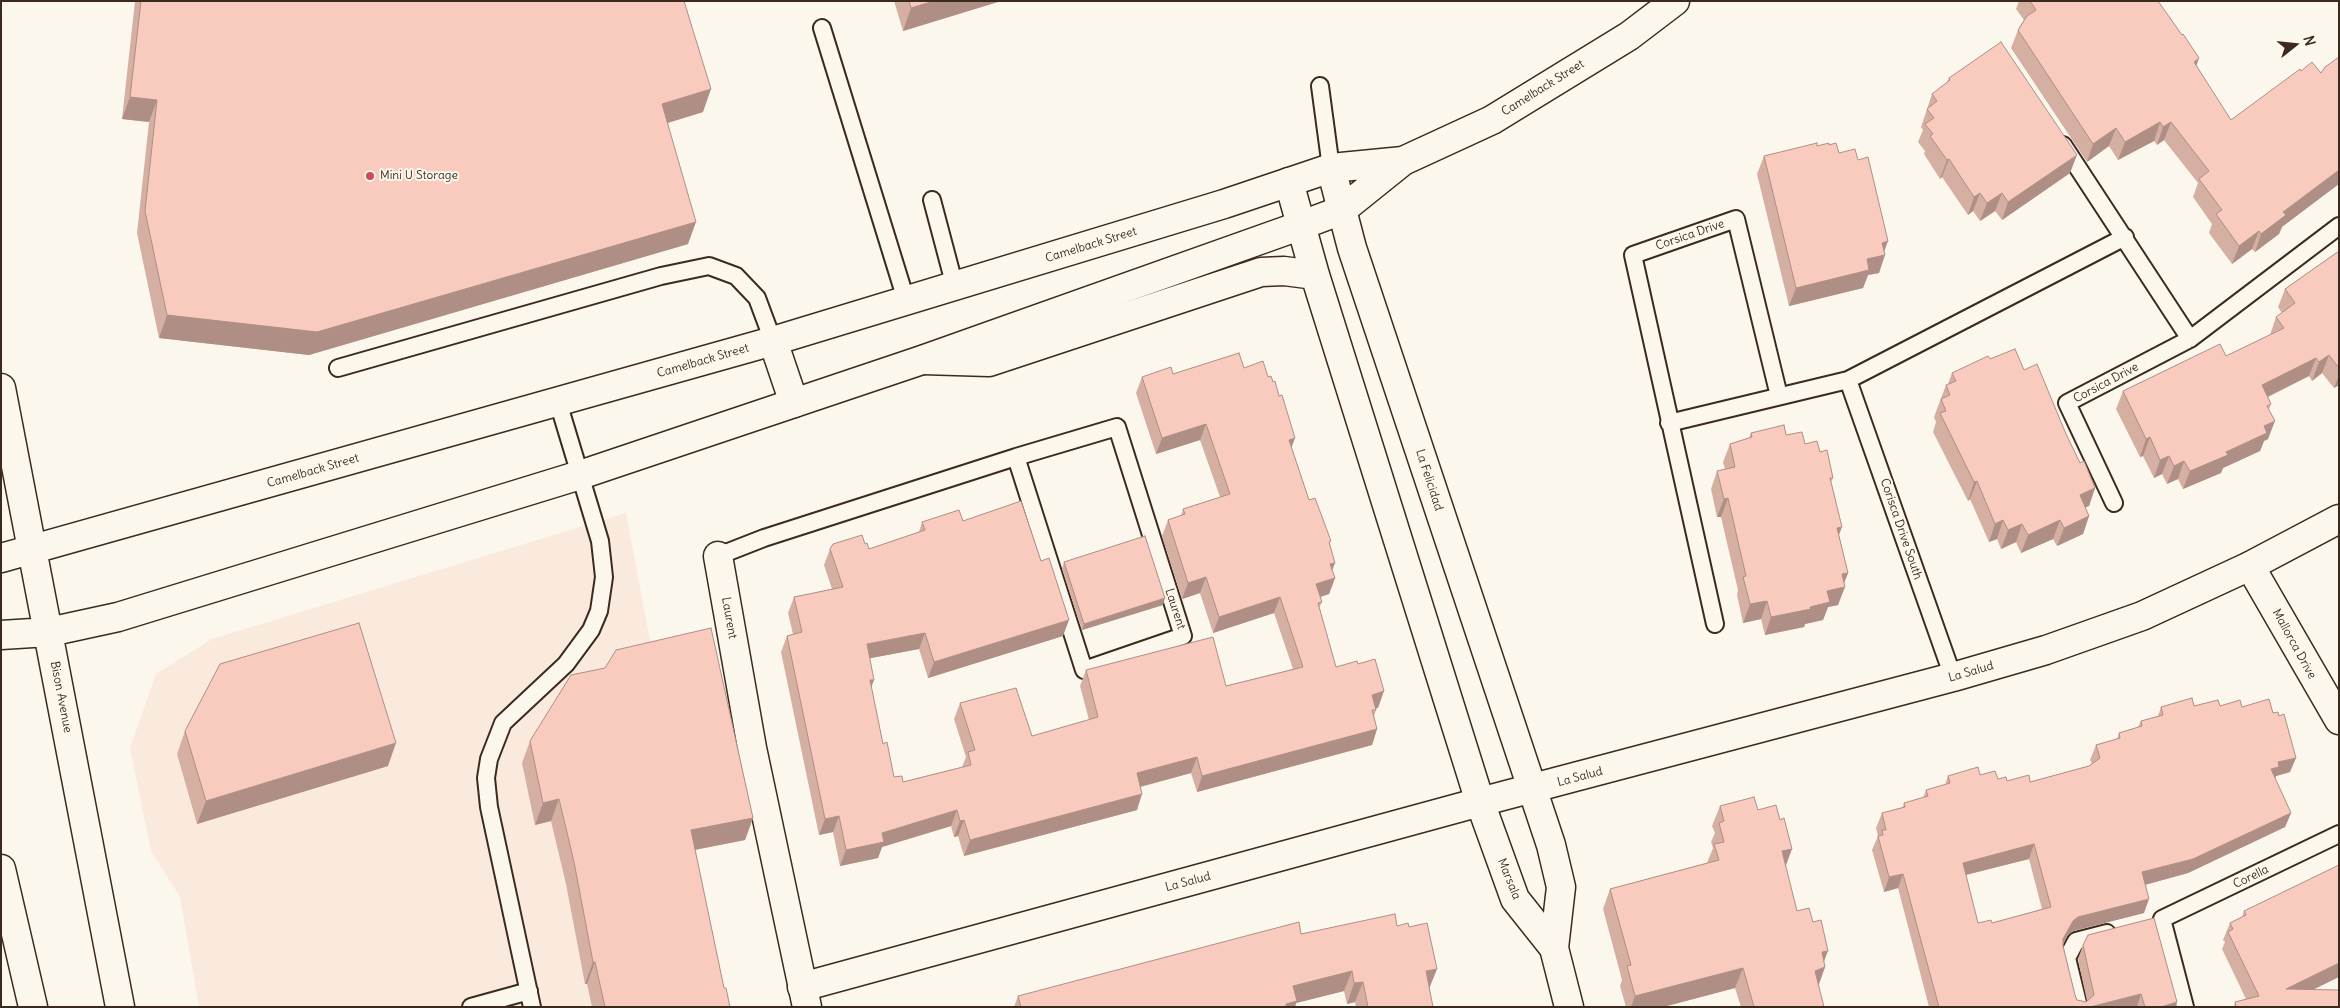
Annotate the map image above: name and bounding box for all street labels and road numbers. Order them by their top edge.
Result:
street label: Camelback Street [1499,57,1587,119]
street label: Corsica Drive [1654,217,1726,253]
street label: Camelback Street [1044,224,1138,266]
street label: Camelback Street [655,341,751,381]
street label: Corsica Drive [2071,360,2141,406]
street label: La Felicidad [1412,447,1446,513]
street label: Camelback Street [265,451,361,491]
street label: Corisca Drive South [1877,477,1925,581]
street label: Laurent [1162,587,1188,631]
street label: Laurent [718,596,740,640]
street label: Mallorca Drive [2269,607,2319,681]
street label: La Salud [1947,659,1995,685]
street label: Bison Avenue [47,660,75,734]
street label: La Salud [1556,764,1604,790]
street label: Marsala [1494,856,1524,902]
street label: Corella [2231,862,2271,892]
street label: La Salud [1164,869,1212,895]

